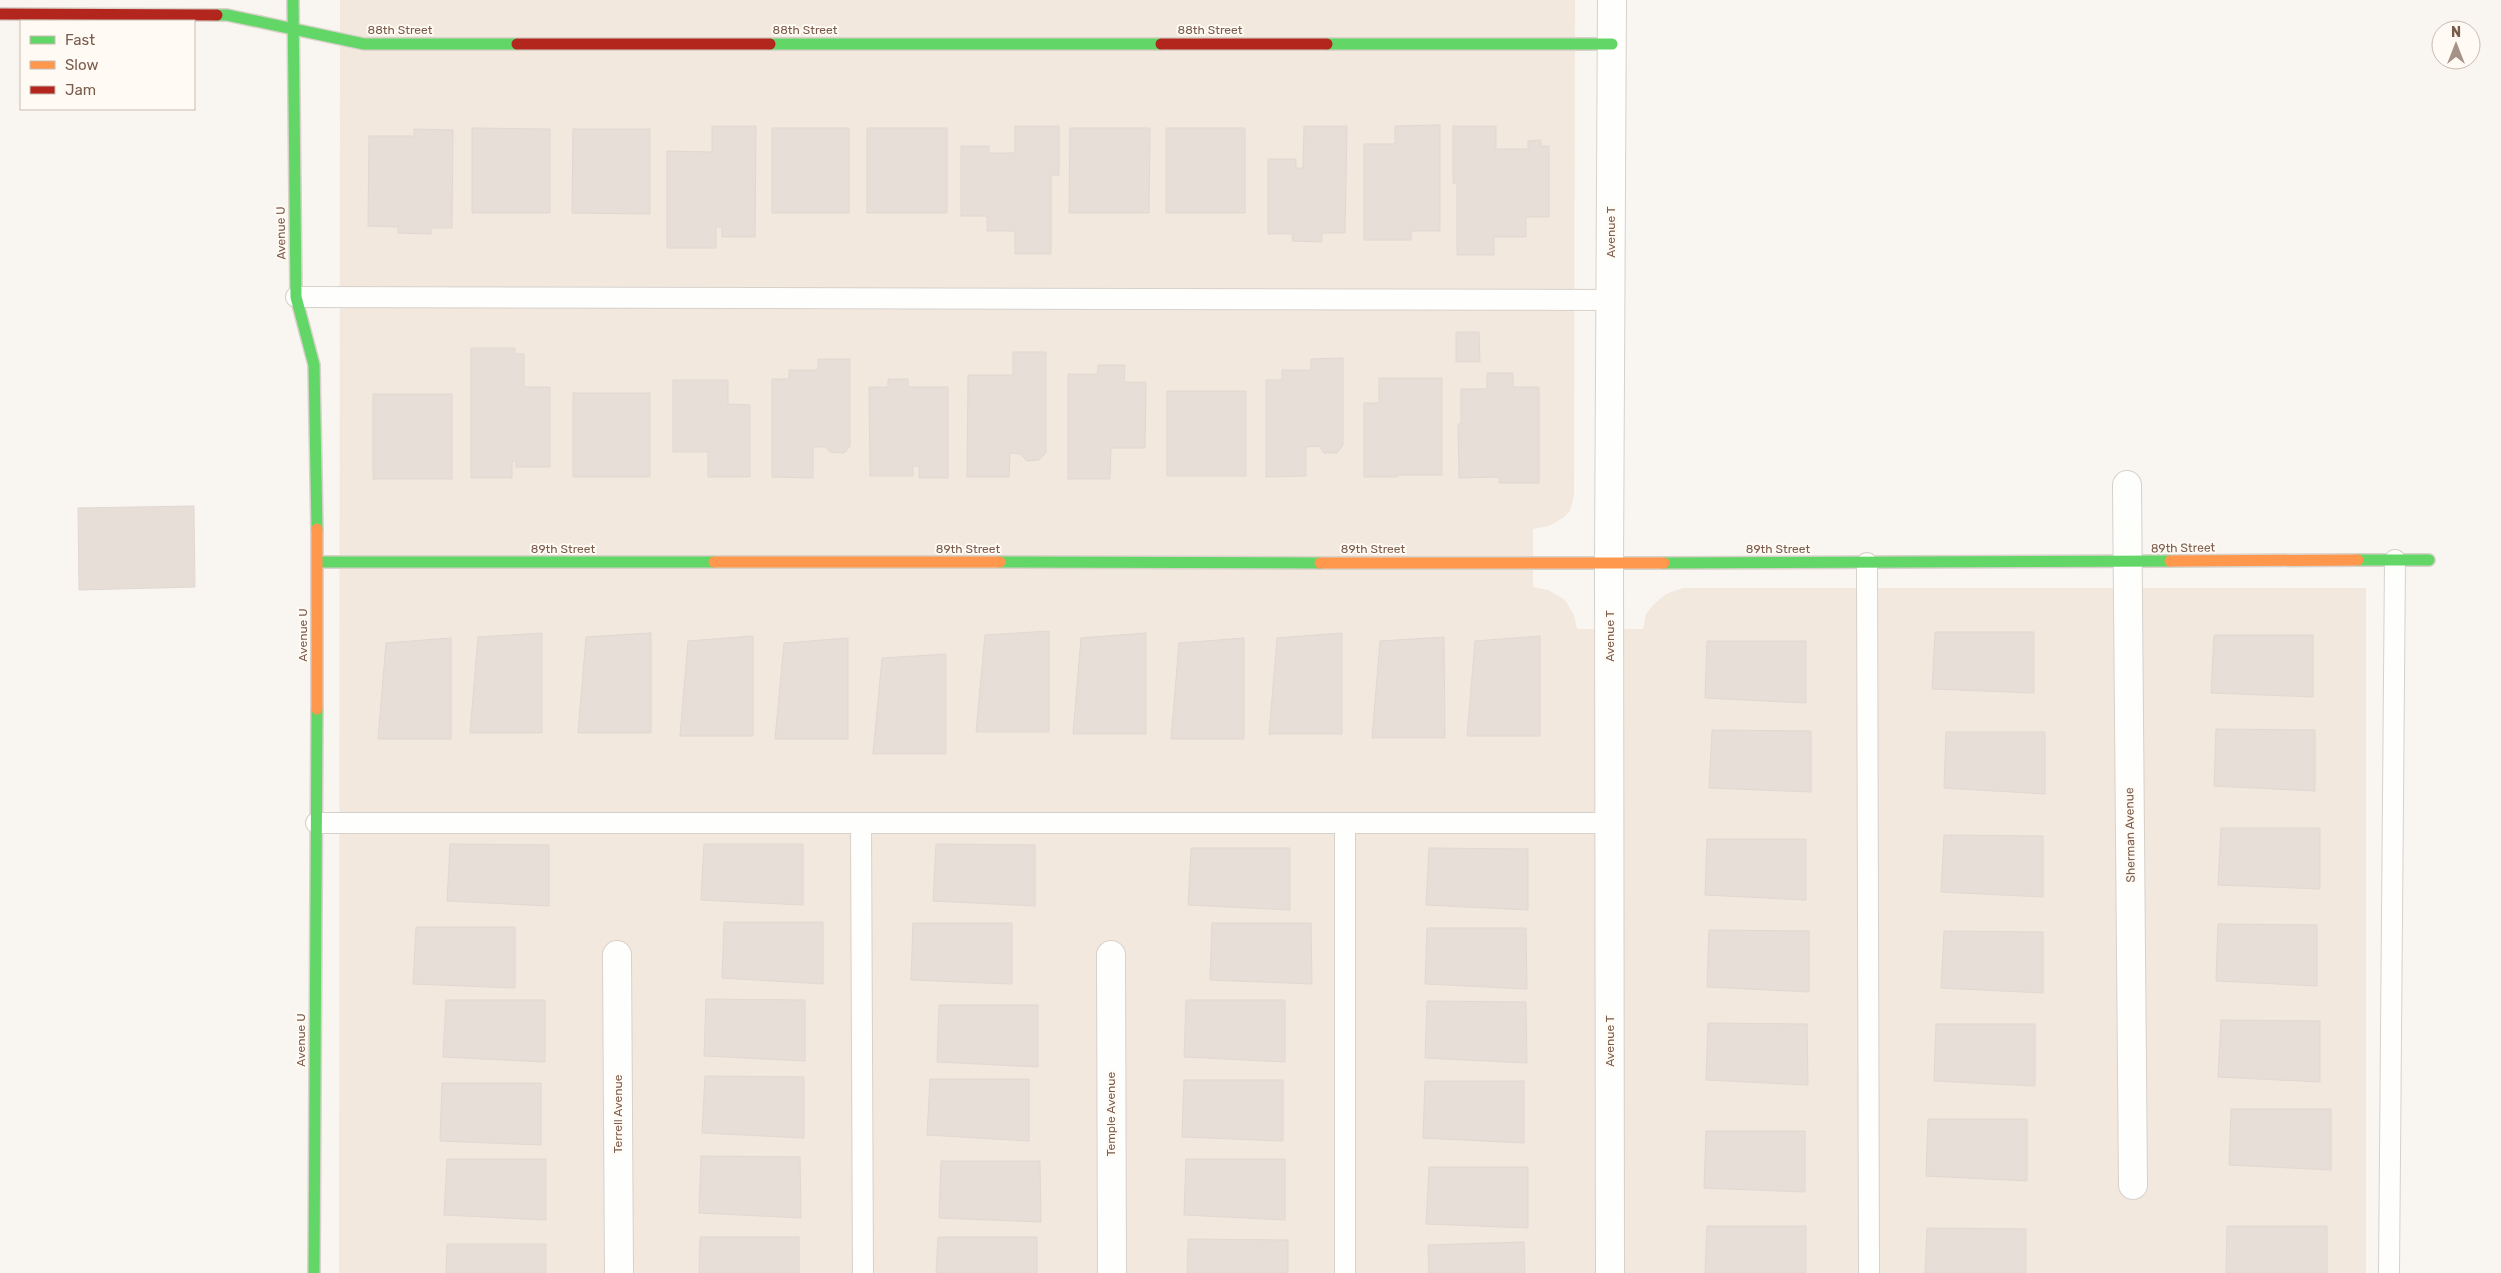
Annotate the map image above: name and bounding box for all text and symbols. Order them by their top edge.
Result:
legend [20,20,195,110]
north arrow [2431,20,2481,70]
street label: 88th Street [368,23,433,37]
street label: 88th Street [773,23,838,37]
street label: 88th Street [1178,23,1243,37]
text: N [2451,24,2461,41]
text: Fast [65,31,95,49]
text: Slow [65,56,98,74]
text: Jam [65,81,96,99]
street label: Avenue U [274,206,288,260]
street label: Avenue T [1604,206,1618,258]
street label: 89th Street [2151,540,2216,556]
street label: 89th Street [531,542,595,556]
street label: 89th Street [936,542,1000,556]
street label: 89th Street [1341,542,1405,556]
street label: 89th Street [1746,542,1810,556]
street label: Avenue U [296,608,310,662]
street label: Avenue T [1603,610,1617,662]
street label: Sherman Avenue [2122,787,2138,883]
street label: Avenue U [294,1013,308,1067]
street label: Avenue T [1603,1015,1617,1067]
street label: Temple Avenue [1104,1071,1118,1156]
street label: Terrell Avenue [611,1074,625,1153]

